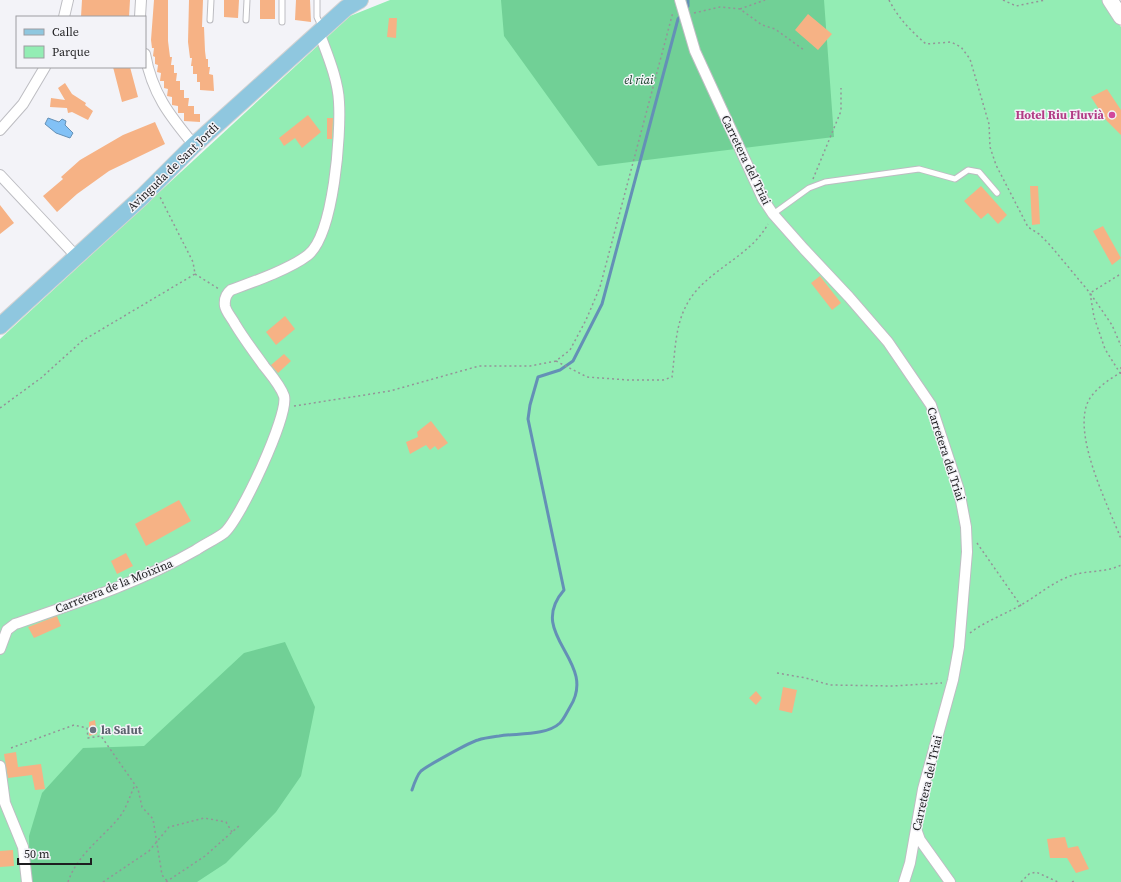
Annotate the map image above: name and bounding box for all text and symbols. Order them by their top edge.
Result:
legend [16,16,146,68]
text: Calle [52,24,79,40]
text: Parque [52,44,90,60]
park label: el riai [624,72,654,88]
place label: Hotel Riu Fluvià [1015,107,1105,123]
marker: Hotel Riu Fluvià [1107,110,1117,120]
street label: Carretera del Triai [717,113,775,208]
street label: Avinguda de Sant Jordi [124,119,222,215]
street label: Carretera del Triai [923,405,969,503]
street label: Carretera de la Moixina [53,555,176,617]
place label: la Salut [101,722,143,738]
marker: la Salut [88,725,98,735]
street label: Carretera del Triai [908,733,946,832]
scale bar [18,840,91,866]
text: 50 m [24,846,50,862]

